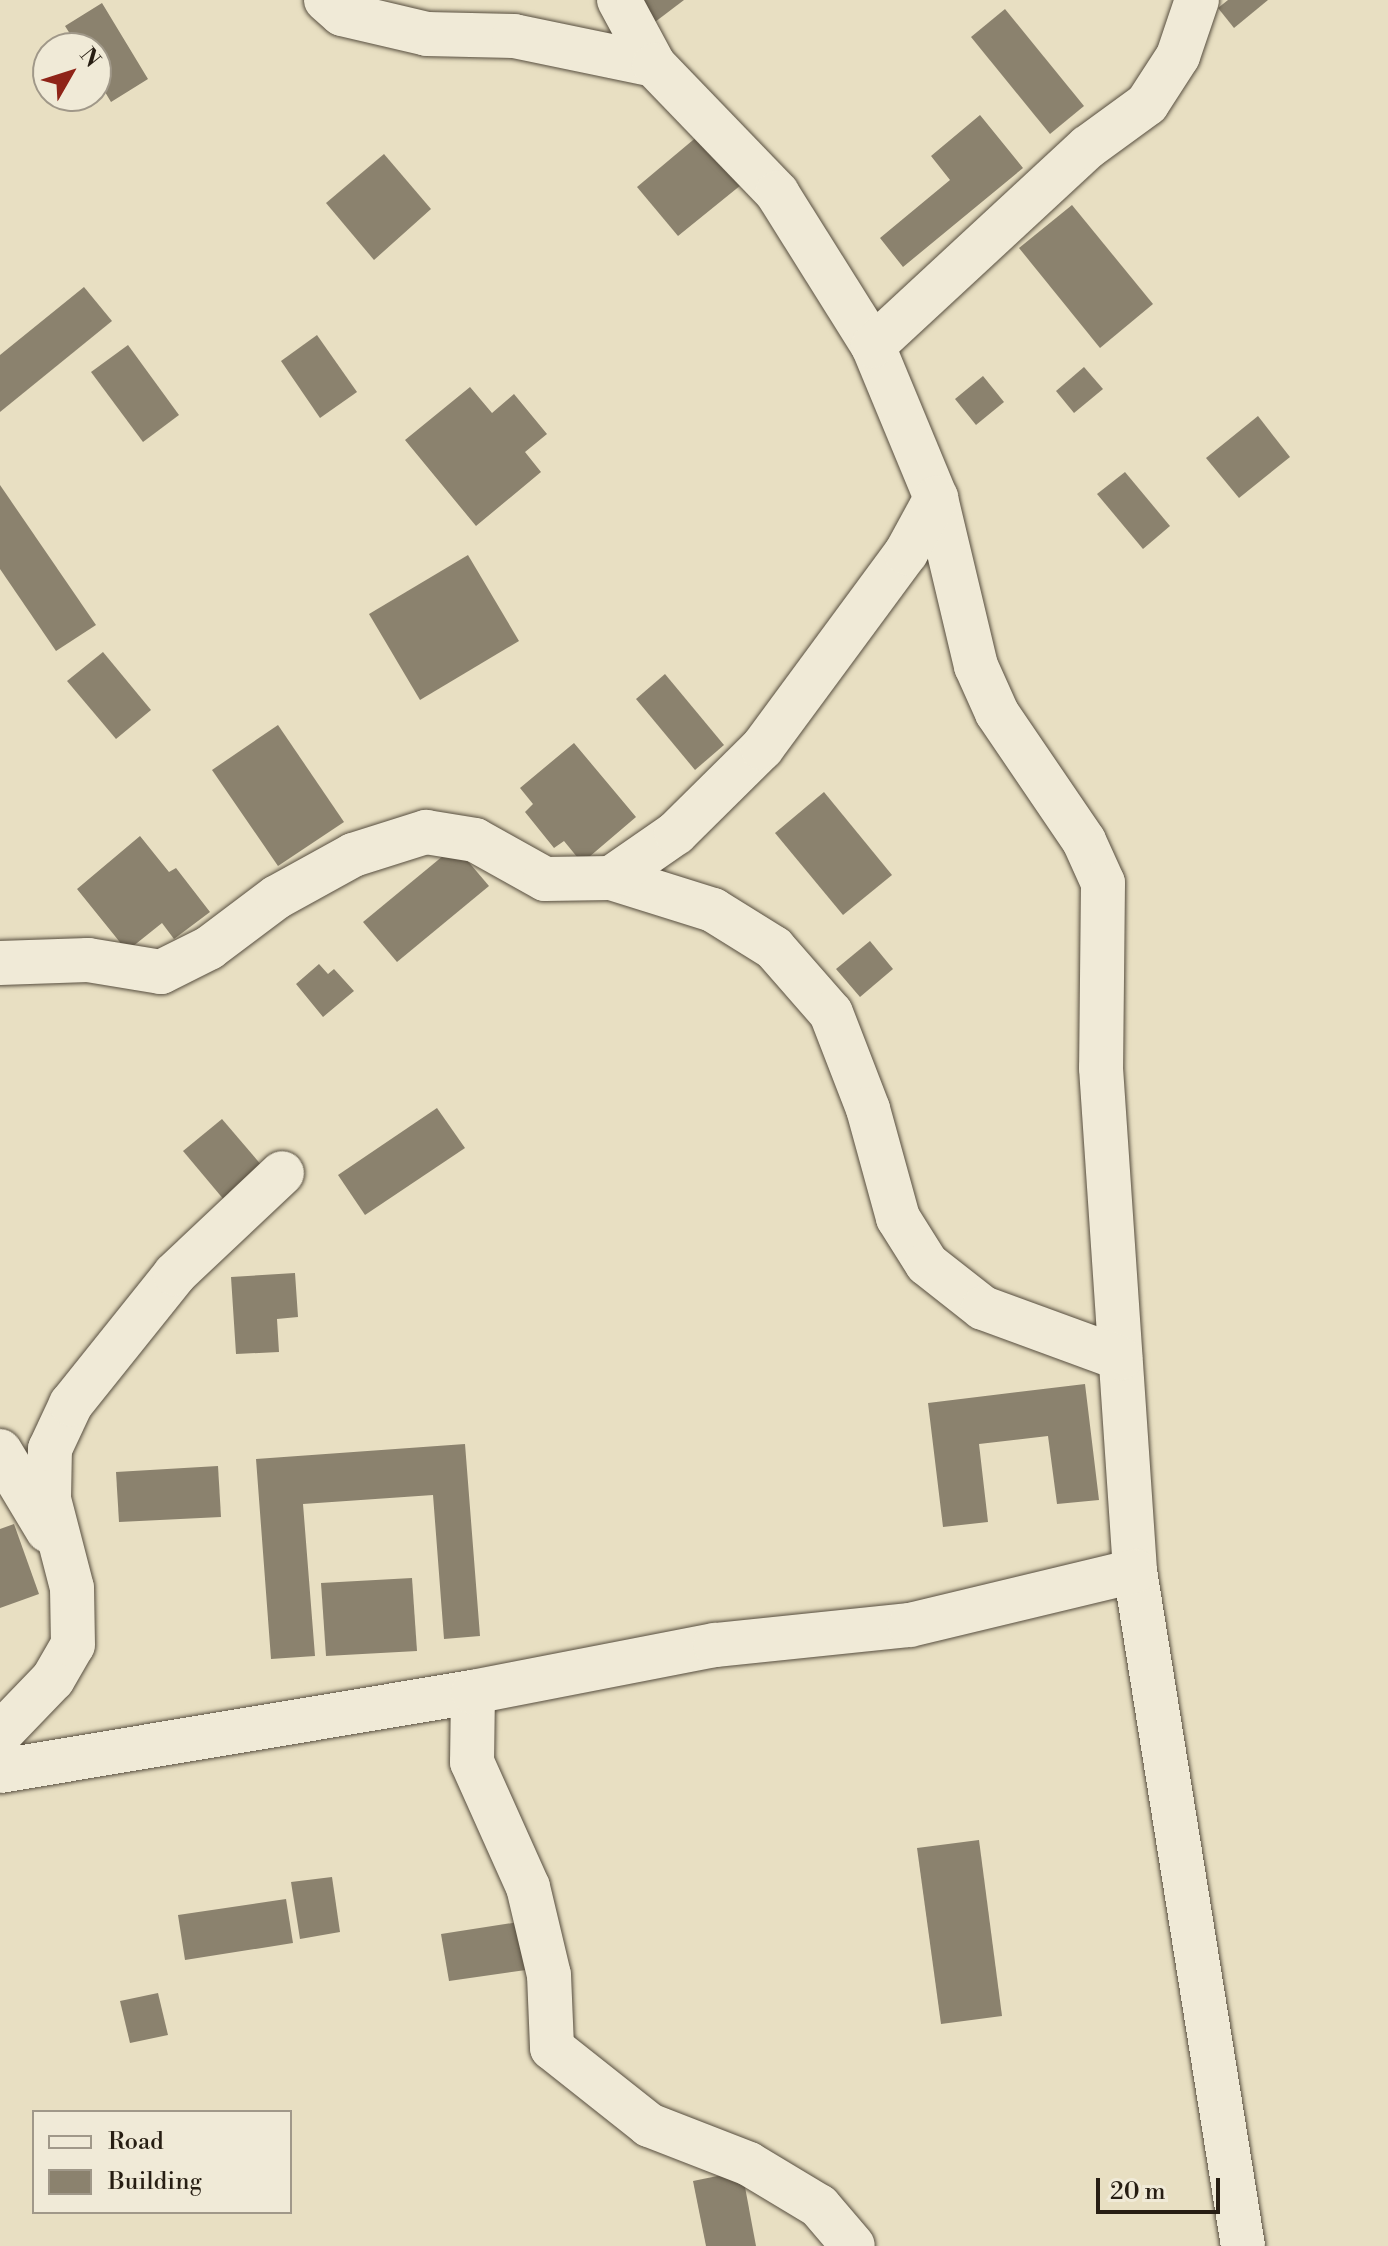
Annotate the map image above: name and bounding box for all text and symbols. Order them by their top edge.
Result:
north arrow [32,32,112,112]
text: N [74,43,105,73]
legend [32,2110,292,2214]
text: Road [108,2127,164,2157]
scale bar [1100,2162,1224,2212]
text: Building [108,2167,202,2197]
text: 20 m [1110,2177,1166,2207]

